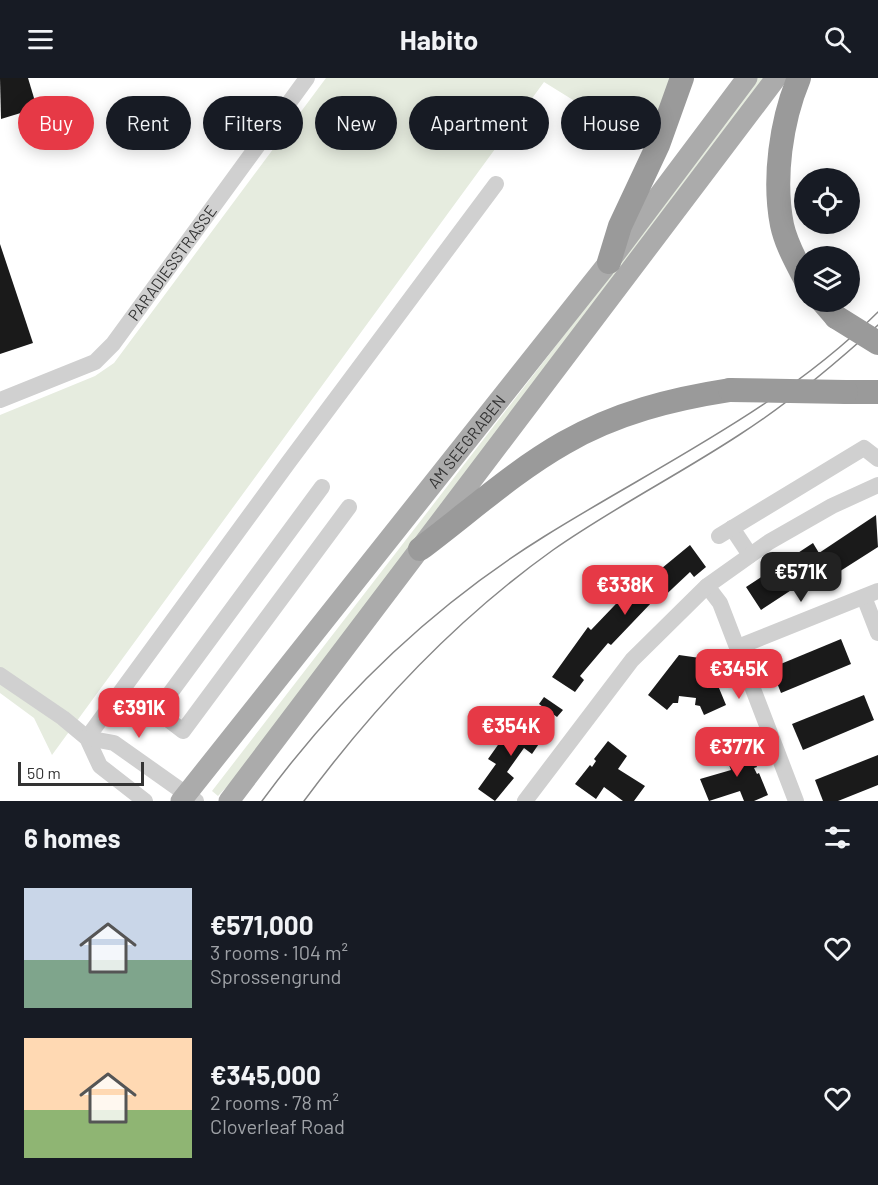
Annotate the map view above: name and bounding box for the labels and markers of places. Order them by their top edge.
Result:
pin: €571K [759,552,843,603]
pin: €338K [583,565,667,616]
pin: €345K [697,649,781,700]
pin: €391K [97,688,181,739]
pin: €354K [469,706,553,757]
pin: €377K [695,727,779,778]

